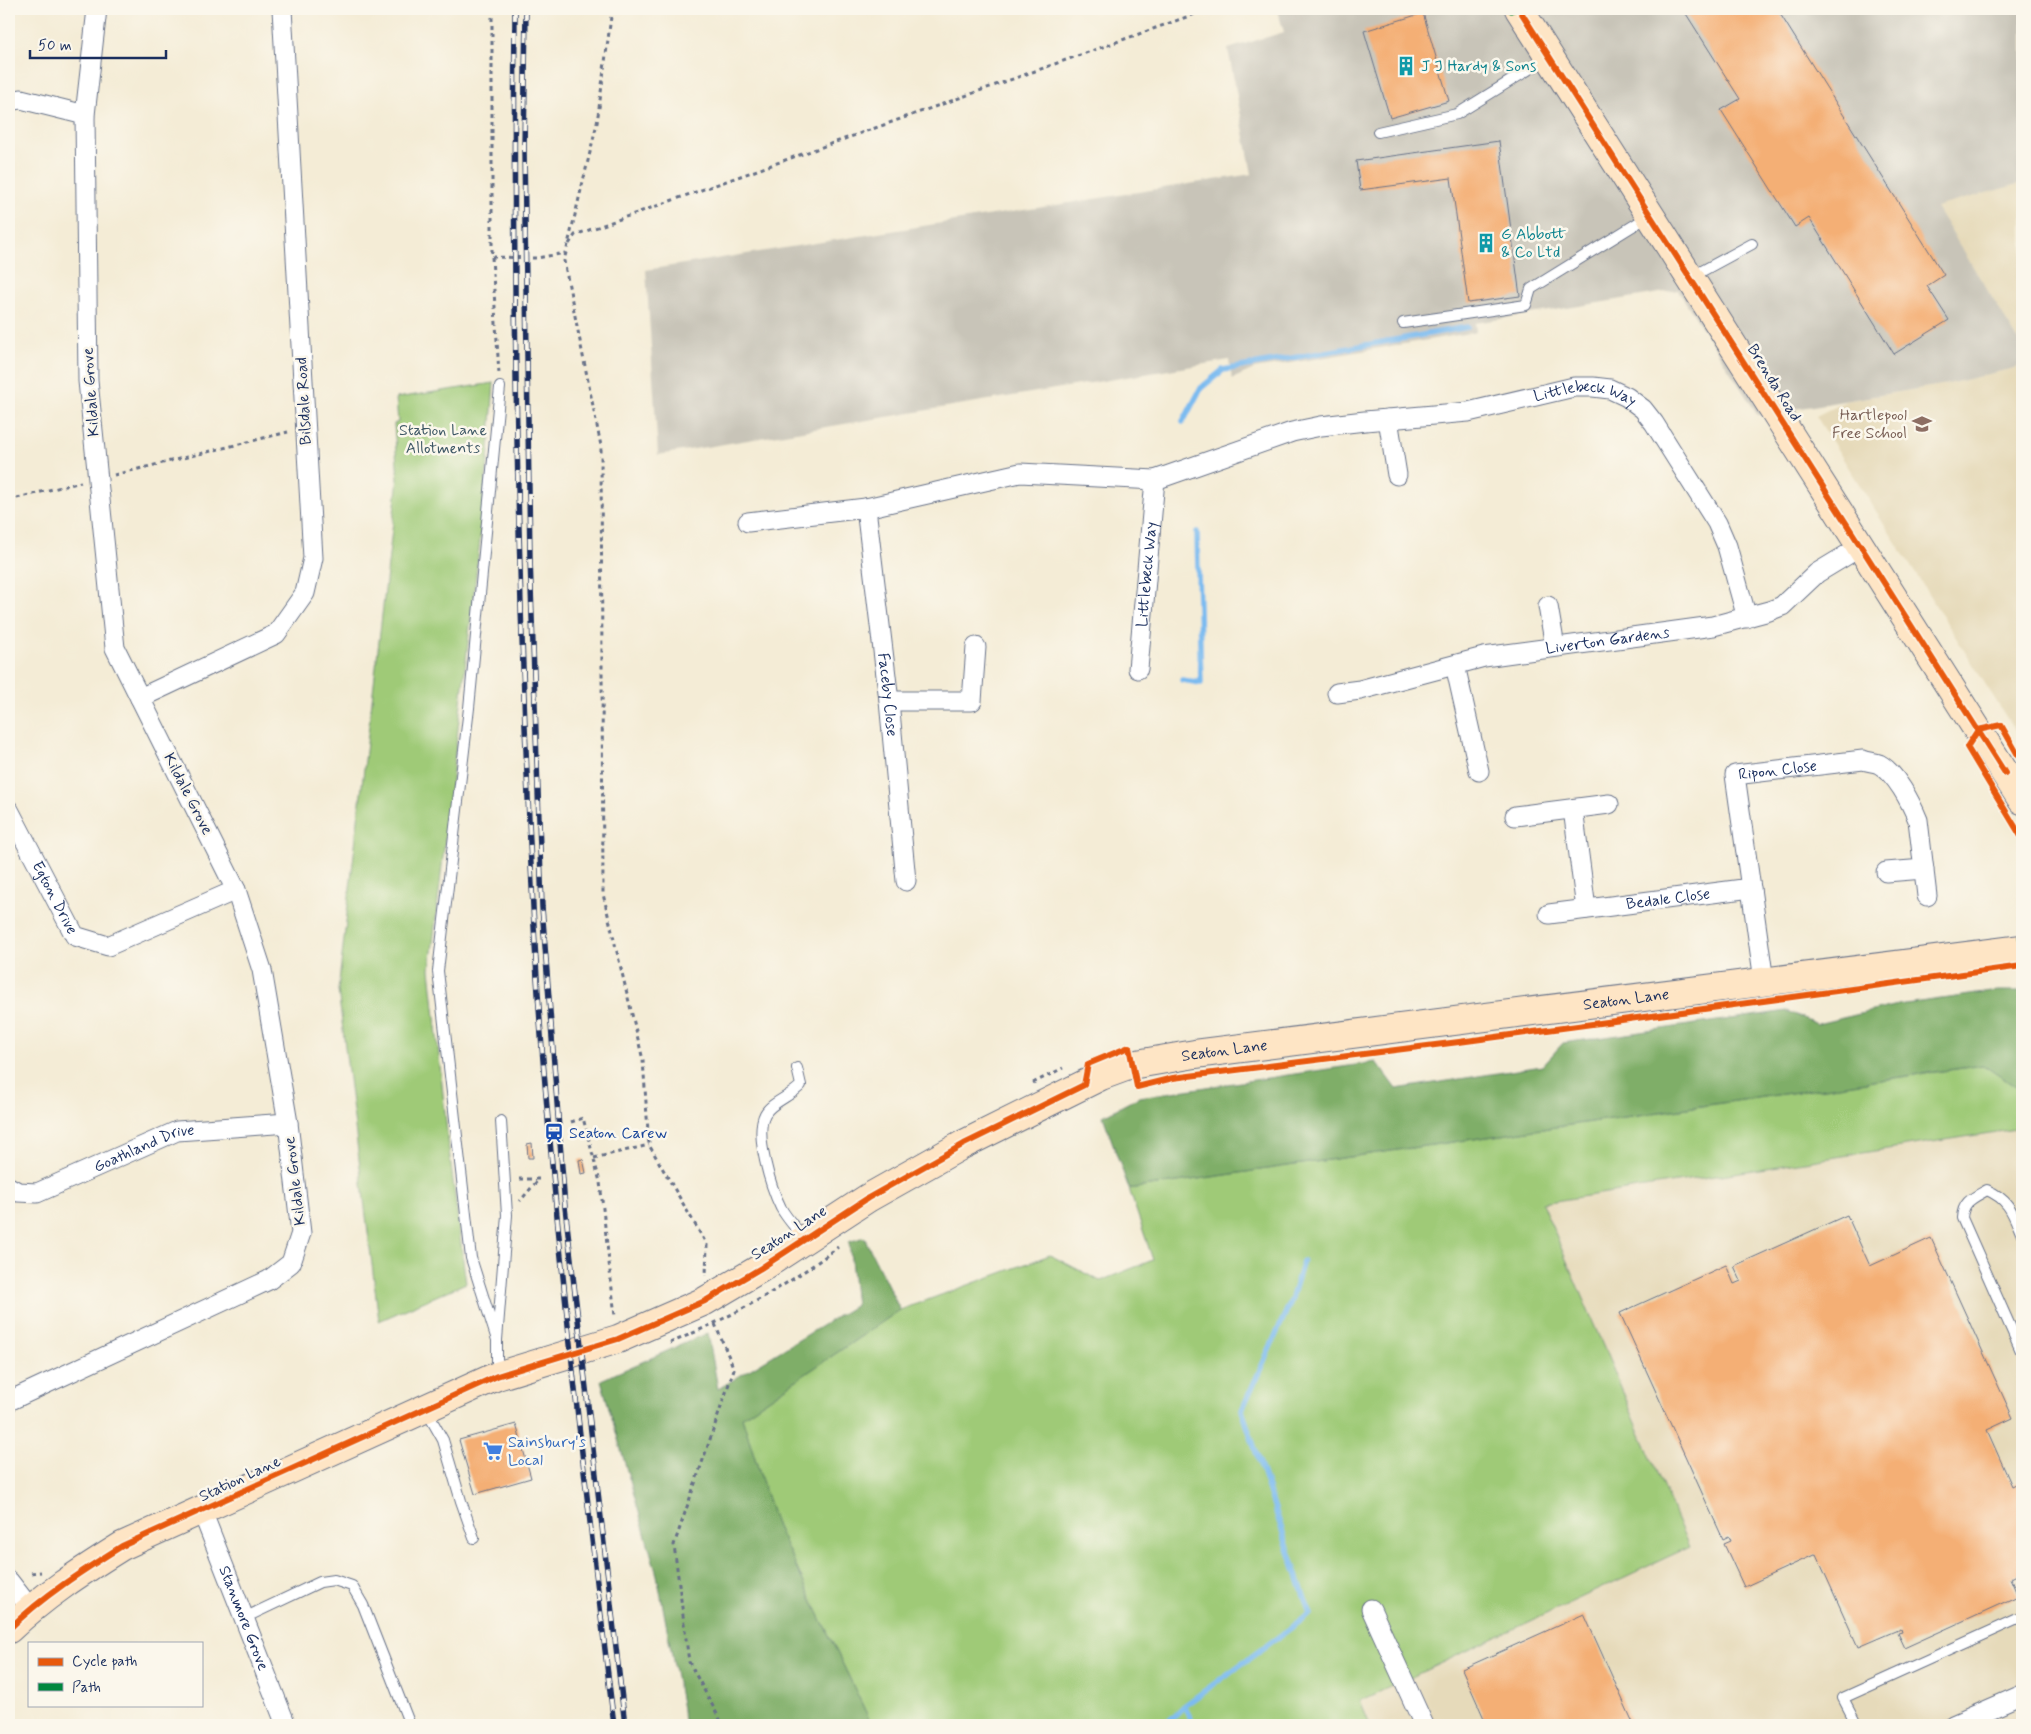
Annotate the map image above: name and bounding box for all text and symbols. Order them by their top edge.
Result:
scale bar [30,28,166,60]
text: 50 m [38,36,72,56]
building icon: J J Hardy & Sons [1395,55,1417,77]
place label: J J Hardy & Sons [1421,56,1536,77]
place label: G Abbott & Co Ltd [1501,224,1567,263]
building icon: G Abbott & Co Ltd [1475,232,1497,254]
street label: Brenda Road [1742,340,1806,426]
street label: Kildale Grove [77,347,105,437]
street label: Bilsdale Road [291,357,317,445]
street label: Littlebeck Way [1532,376,1641,411]
place label: Hartlepool Free School [1832,405,1907,444]
school or university icon: Hartlepool Free School [1911,413,1933,435]
park label: Station Lane Allotments [399,420,488,459]
street label: Littlebeck Way [1131,521,1162,628]
street label: Liverton Gardens [1544,622,1671,659]
street label: Faceby Close [873,652,903,738]
street label: Kildale Grove [158,750,218,839]
street label: Ripon Close [1737,755,1818,785]
street label: Egton Drive [27,857,83,938]
street label: Bedale Close [1625,883,1711,914]
street label: Seaton Lane [1582,983,1670,1015]
street label: Seaton Lane [1180,1034,1268,1067]
street label: Goathland Drive [90,1119,195,1177]
station icon: Seaton Carew [543,1122,565,1144]
place label: Seaton Carew [569,1123,668,1144]
street label: Kildale Grove [279,1135,311,1227]
street label: Seaton Lane [747,1201,831,1265]
place label: Sainsbury's Local [508,1432,586,1471]
supermarket icon: Sainsbury's Local [482,1440,504,1462]
street label: Station Lane [196,1451,285,1507]
street label: Stanmore Grove [214,1563,274,1674]
legend [28,1642,202,1706]
text: Cycle path [72,1652,137,1672]
text: Path [72,1678,101,1698]

